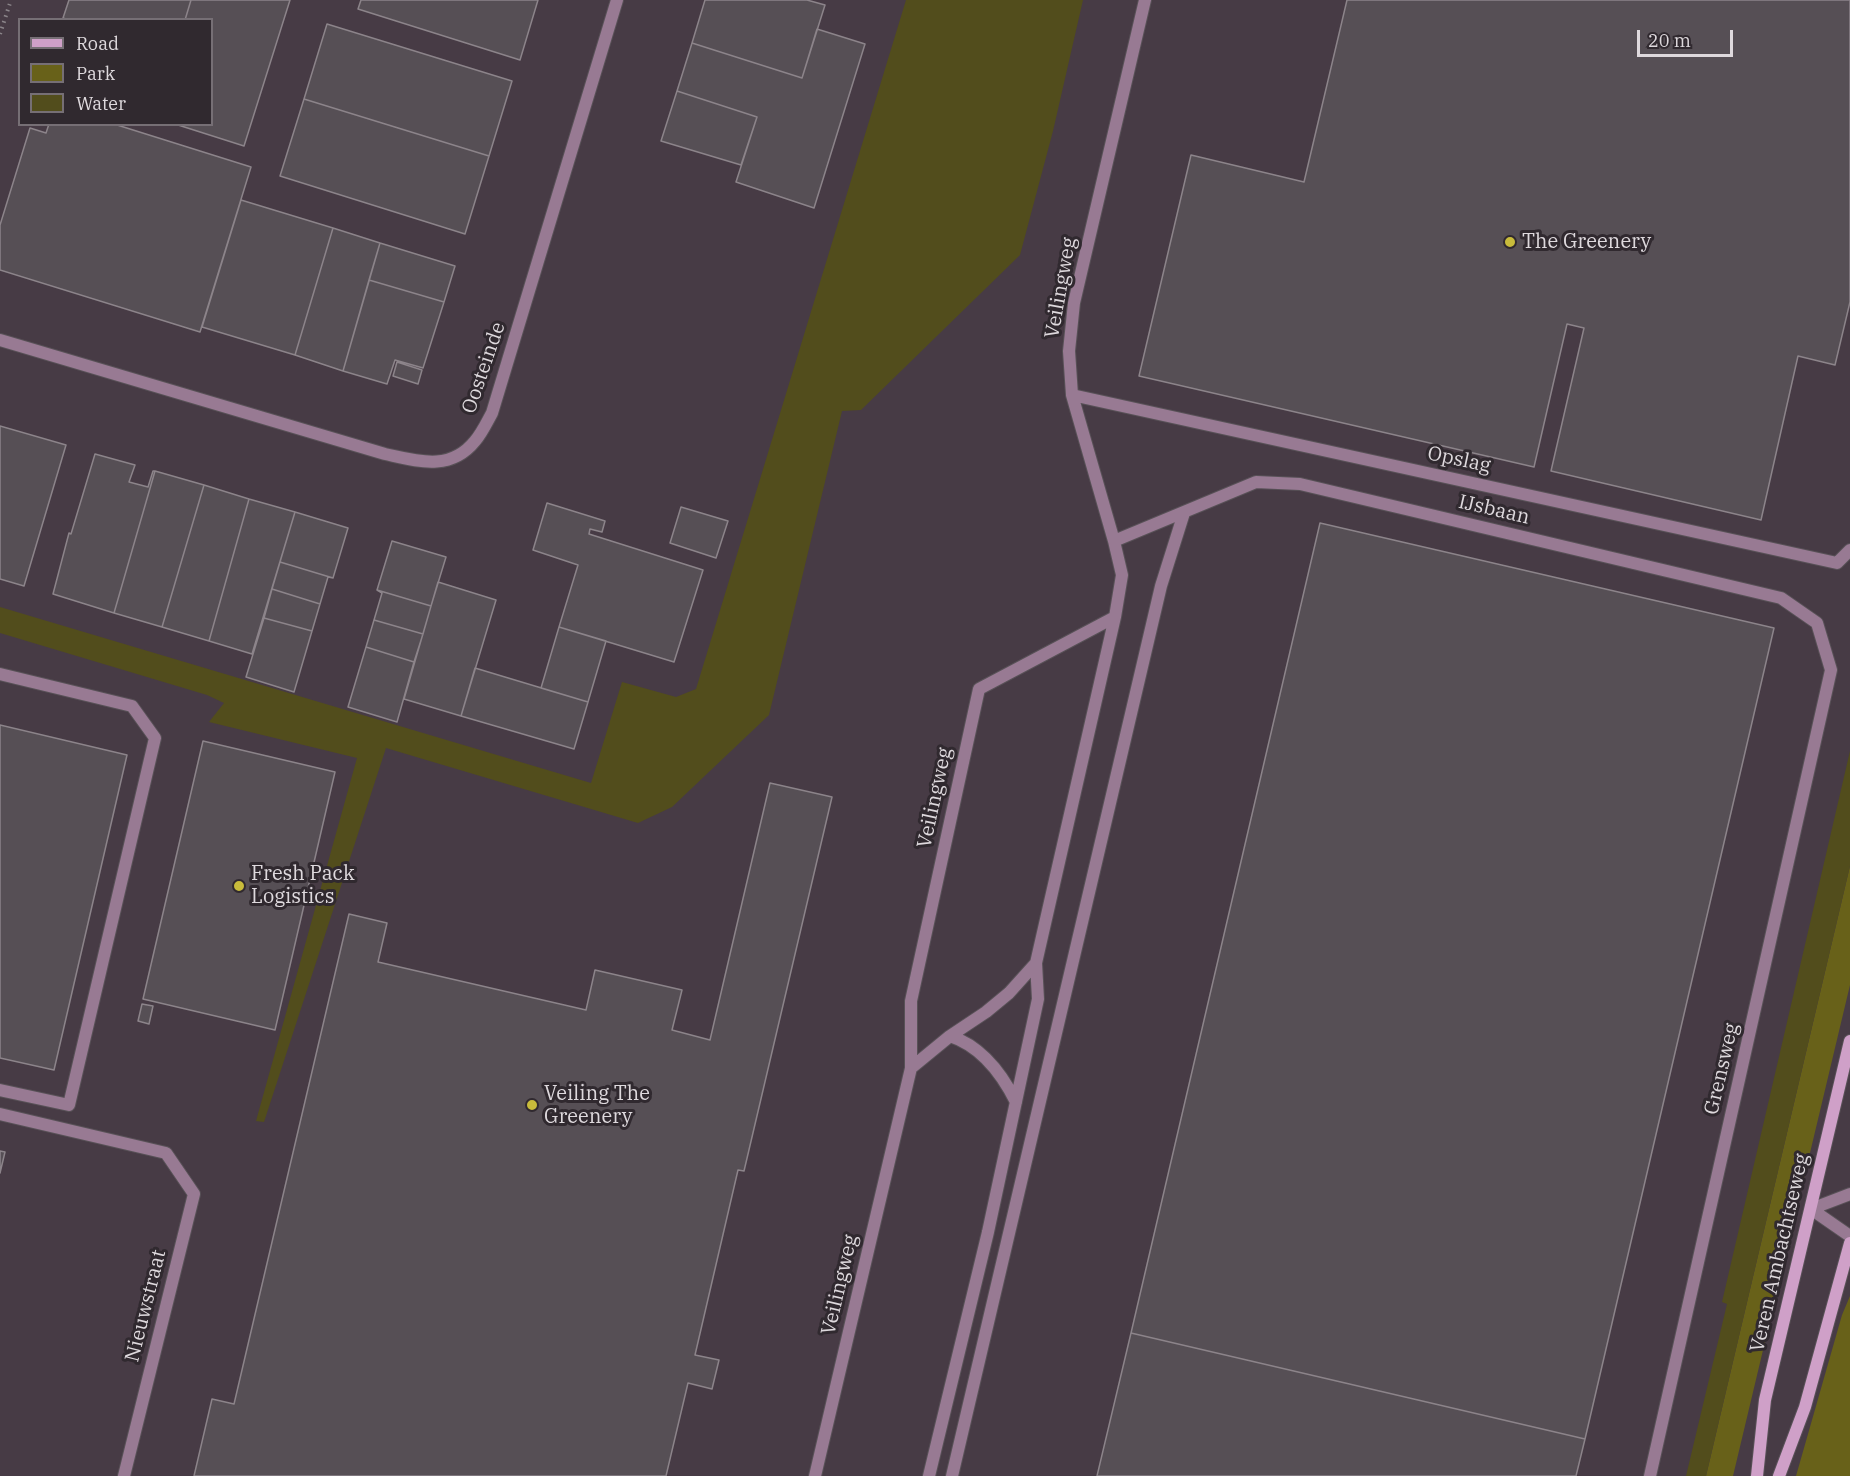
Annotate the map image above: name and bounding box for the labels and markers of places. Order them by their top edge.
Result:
place label: The Greenery [1522,230,1651,254]
marker: The Greenery [1503,235,1517,249]
place label: Fresh Pack Logistics [251,862,355,909]
marker: Fresh Pack Logistics [232,879,246,893]
place label: Veiling The Greenery [544,1082,650,1129]
marker: Veiling The Greenery [525,1098,539,1112]

